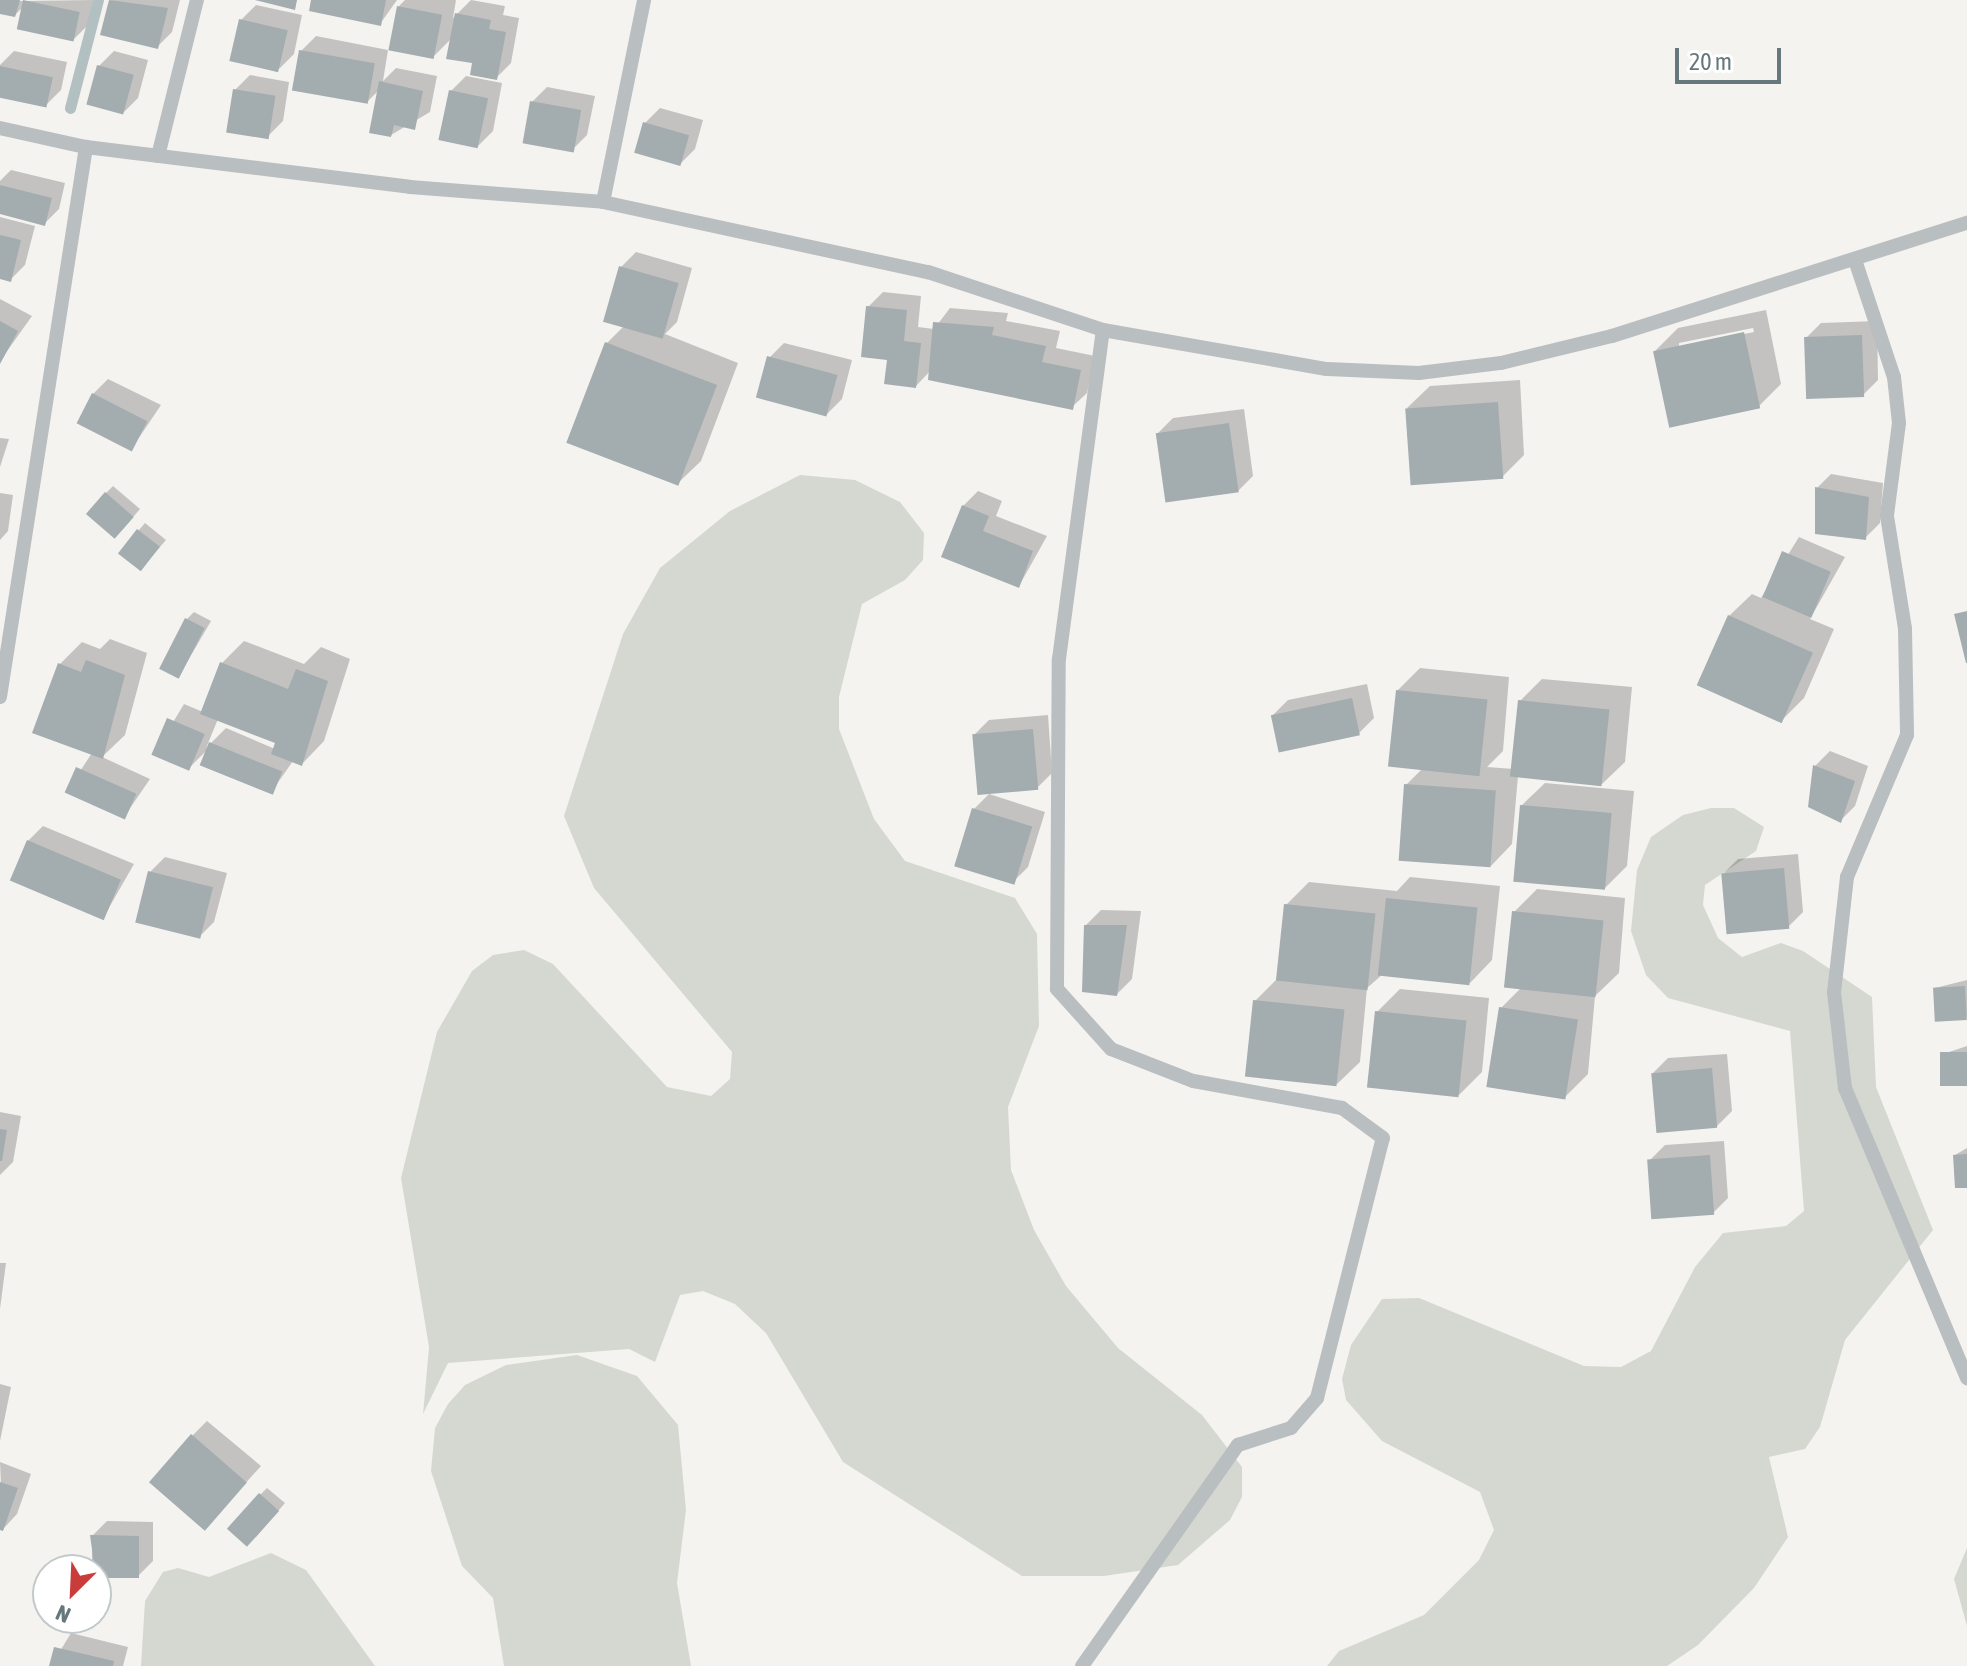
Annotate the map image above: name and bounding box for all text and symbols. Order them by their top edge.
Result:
scale bar [1679,32,1785,82]
text: 20 m [1689,48,1732,75]
north arrow [32,1554,112,1634]
text: N [52,1600,74,1629]

